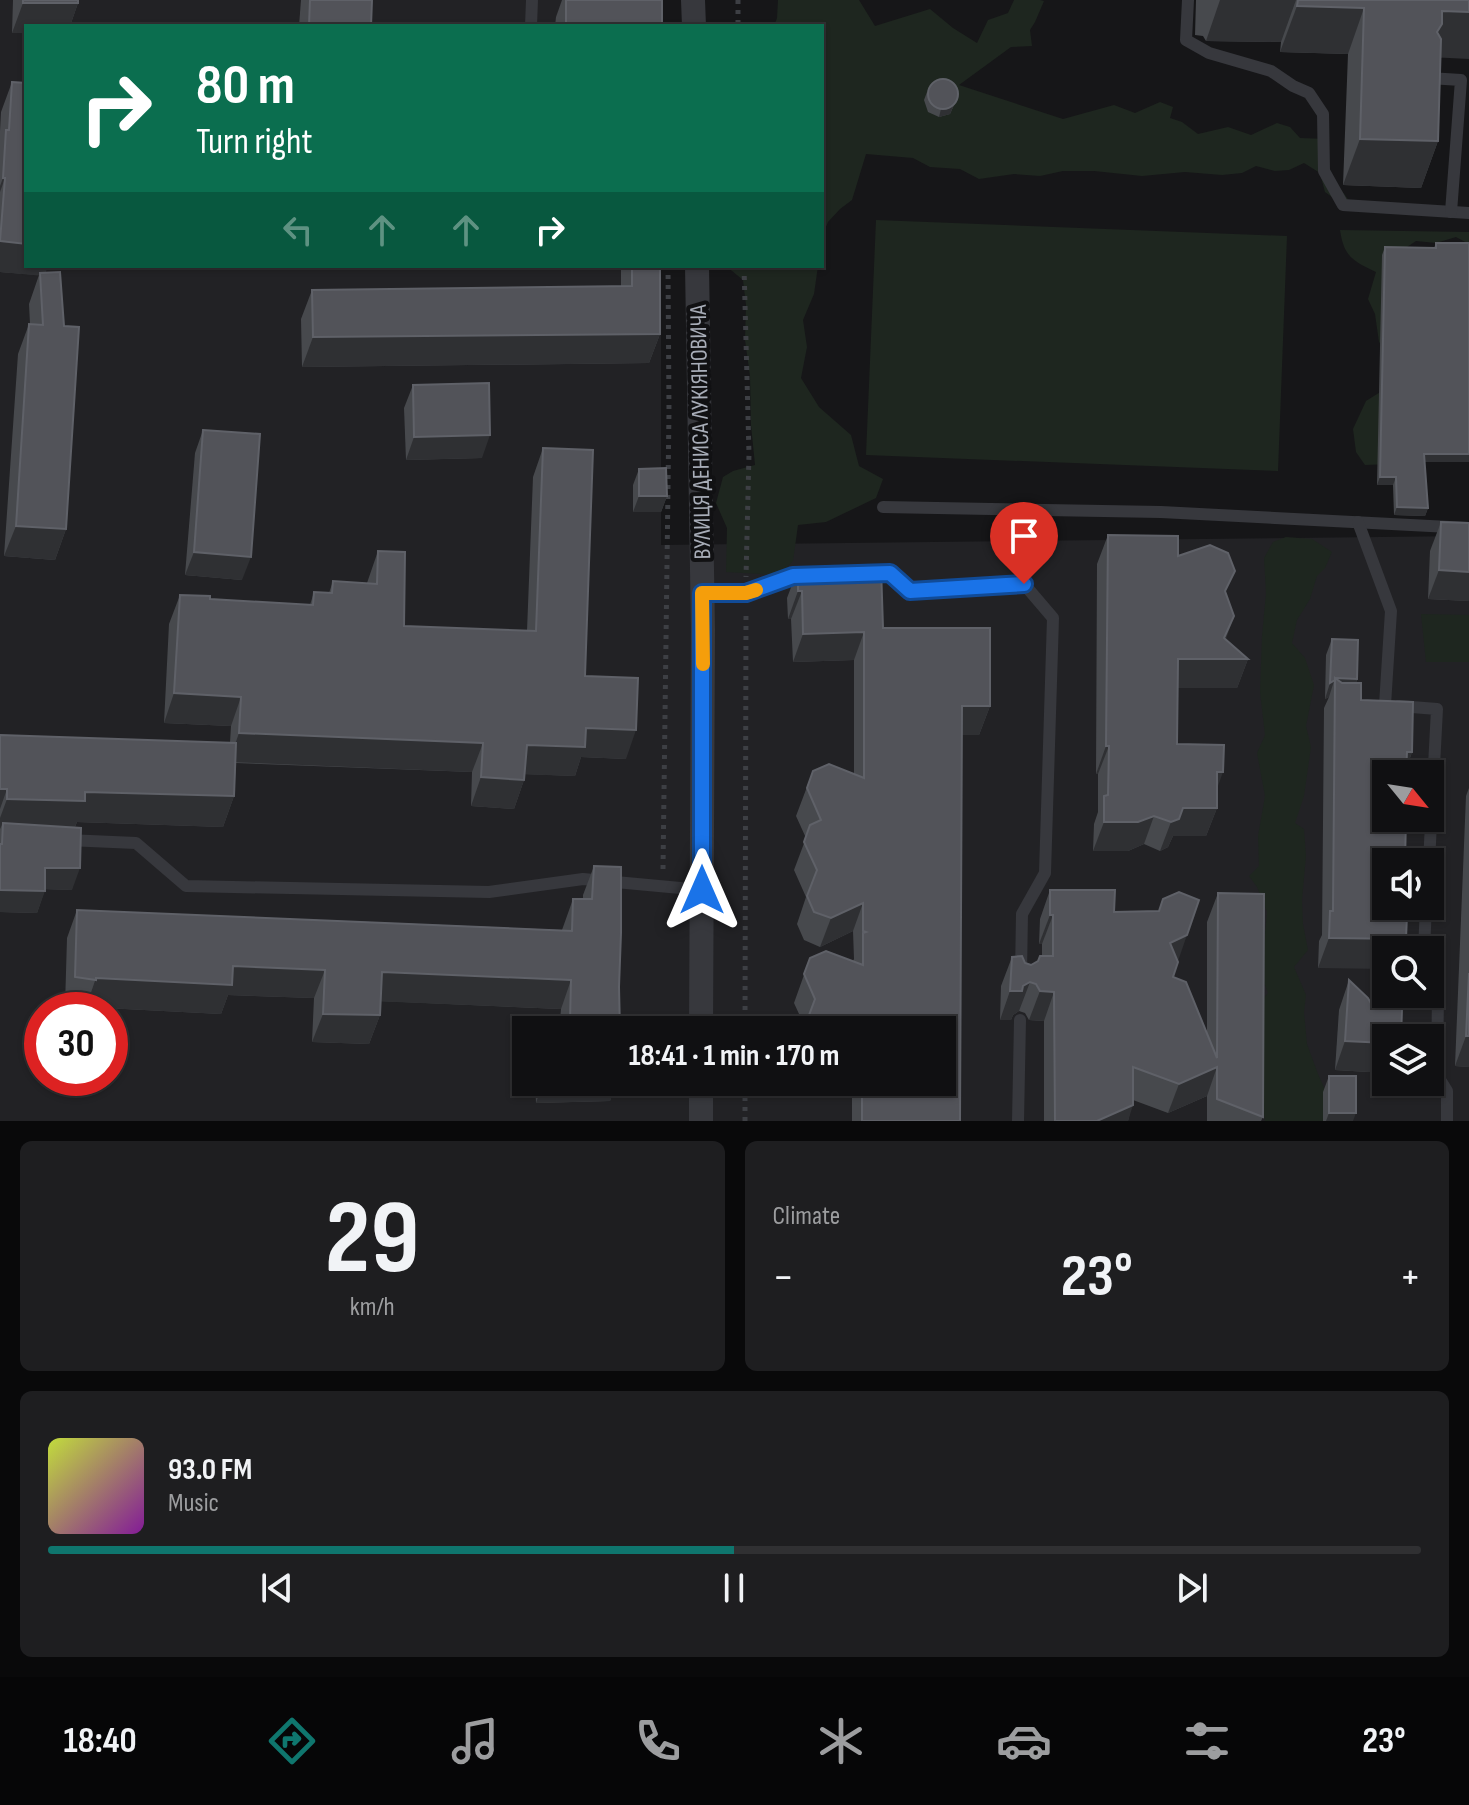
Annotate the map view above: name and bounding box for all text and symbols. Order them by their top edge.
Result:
text: 80 m [196,53,295,120]
icon: right [64,56,168,160]
text: Turn right [196,121,313,164]
icon: left [276,208,320,252]
icon: ahead [360,208,404,252]
icon: ahead [444,208,488,252]
icon: right [528,208,572,252]
street label: ВУЛИЦЯ ДЕНИСА ЛУКІЯНОВИЧА [684,304,717,560]
pin [990,502,1058,584]
icon: arrive [1002,514,1046,558]
north arrow [1372,760,1444,832]
map controls [1372,760,1444,1096]
position arrow [660,848,744,932]
button: sound [1372,848,1444,920]
button: search [1372,936,1444,1008]
speed limit sign: 30 [24,992,128,1096]
button: layers [1372,1024,1444,1096]
text: 18:41 · 1 min · 170 m [629,1038,839,1074]
text: 29 [325,1177,420,1302]
text: Climate [773,1201,840,1232]
text: 23° [1061,1241,1133,1313]
text: − [773,1251,794,1304]
text: + [1399,1251,1421,1304]
text: km/h [350,1292,395,1323]
text: 93.0 FM [168,1452,252,1488]
text: Music [168,1488,219,1519]
icon: previous [255,1566,299,1610]
icon: pause [712,1566,756,1610]
icon: next [1170,1566,1214,1610]
icon: directions [264,1713,320,1769]
icon: music [447,1713,503,1769]
icon: phone [630,1713,686,1769]
icon: climate [813,1713,869,1769]
icon: car [996,1713,1052,1769]
icon: filters [1179,1713,1235,1769]
text: 18:40 [64,1720,137,1763]
text: 23° [1362,1720,1405,1763]

